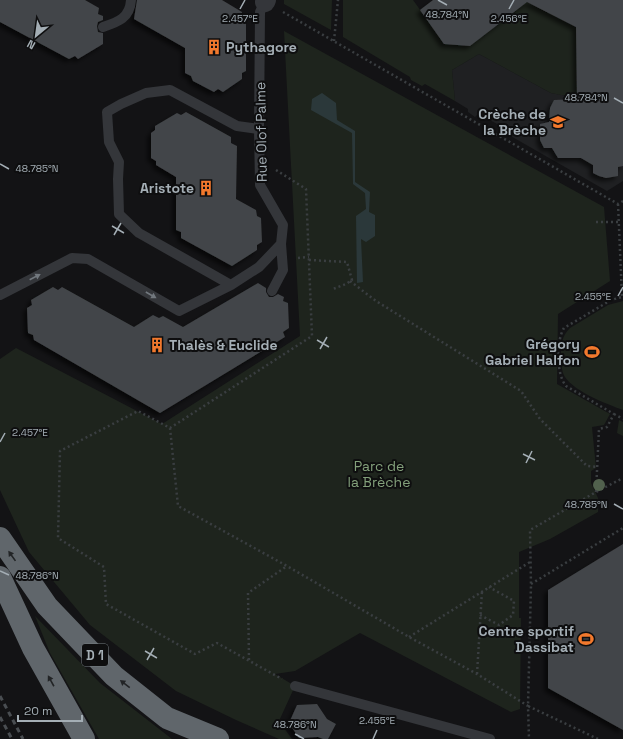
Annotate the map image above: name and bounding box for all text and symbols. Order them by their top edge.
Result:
text: 48.784°N [425,8,469,21]
text: 2.457°E [222,12,258,25]
text: 2.456°E [491,12,528,25]
north arrow [16,16,56,56]
text: N [25,37,38,53]
building icon: Pythagore [205,38,223,56]
place label: Pythagore [226,38,297,56]
street label: Rue Olof Palme [251,82,271,182]
text: 48.784°N [564,91,608,104]
place label: Crèche de la Brèche [478,105,546,139]
school or university icon: Crèche de la Brèche [549,113,567,131]
text: 48.785°N [16,162,58,175]
place label: Aristote [140,179,194,197]
building icon: Aristote [197,179,215,197]
one-way arrow [29,274,41,280]
text: 2.455°E [575,290,611,303]
one-way arrow [145,291,157,298]
place label: Grégory Gabriel Halfon [485,335,580,369]
building icon: Thalès & Euclide [148,336,166,354]
place label: Thalès & Euclide [169,336,278,354]
sports icon: Grégory Gabriel Halfon [583,343,601,361]
text: 2.457°E [12,426,48,439]
park label: Parc de la Brèche [348,457,410,491]
text: 48.785°N [565,498,607,511]
one-way arrow [8,550,16,561]
text: 48.786°N [15,569,59,582]
place label: Centre sportif Dassibat [479,622,574,656]
sports icon: Centre sportif Dassibat [577,630,595,648]
road number: D 1 [82,644,108,666]
one-way arrow [48,675,55,687]
one-way arrow [120,680,131,689]
scale bar [18,697,82,723]
text: 20 m [24,703,52,719]
text: 2.455°E [359,714,395,727]
text: 48.786°N [273,718,317,731]

